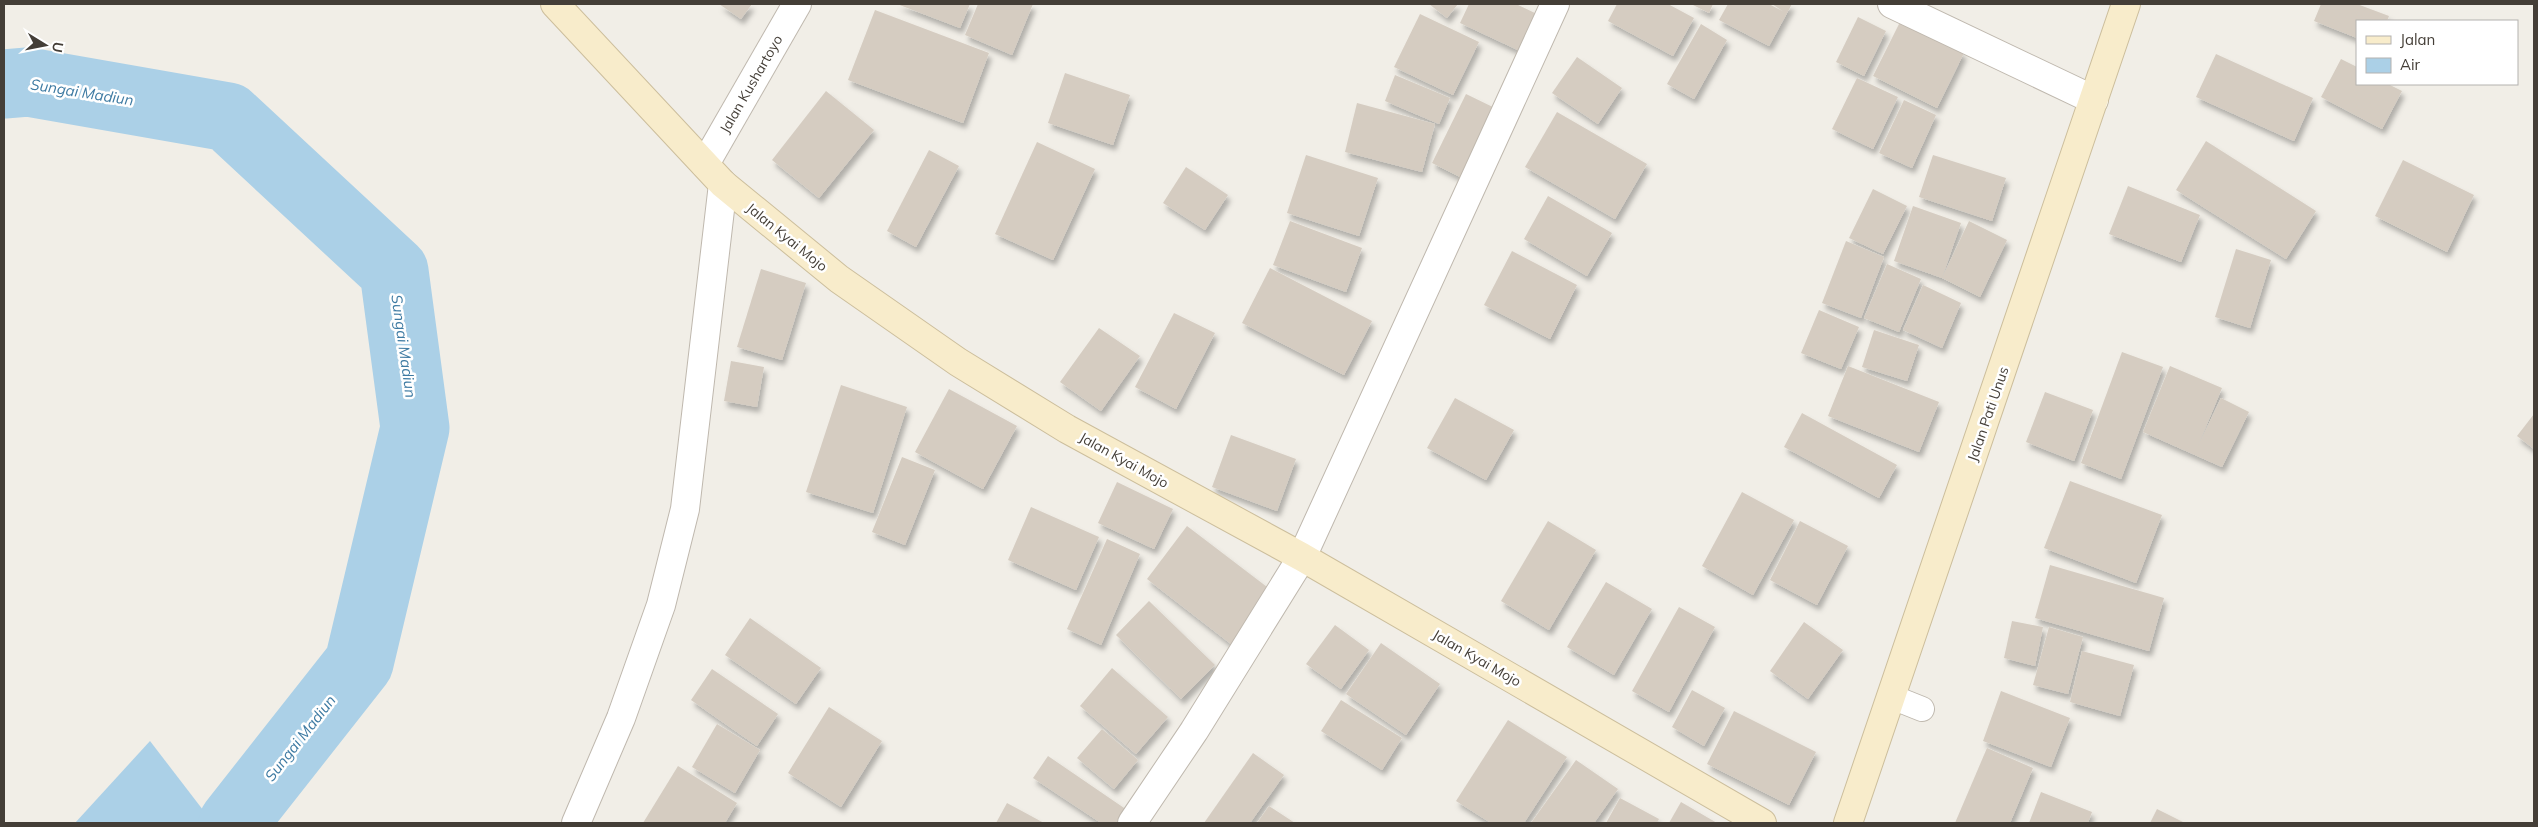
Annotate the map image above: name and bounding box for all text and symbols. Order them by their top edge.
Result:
north arrow [20,20,70,70]
legend [2356,20,2518,85]
text: Jalan [2400,30,2435,49]
street label: Jalan Kushartoyo [716,32,786,136]
text: U [48,41,68,54]
text: Air [2400,55,2421,74]
water label: Sungai Madiun [29,74,135,110]
street label: Jalan Kyai Mojo [743,199,831,275]
water label: Sungai Madiun [387,293,421,399]
street label: Jalan Pati Unus [1963,364,2013,464]
street label: Jalan Kyai Mojo [1076,428,1172,492]
street label: Jalan Kyai Mojo [1430,625,1524,691]
water label: Sungai Madiun [260,691,340,785]

